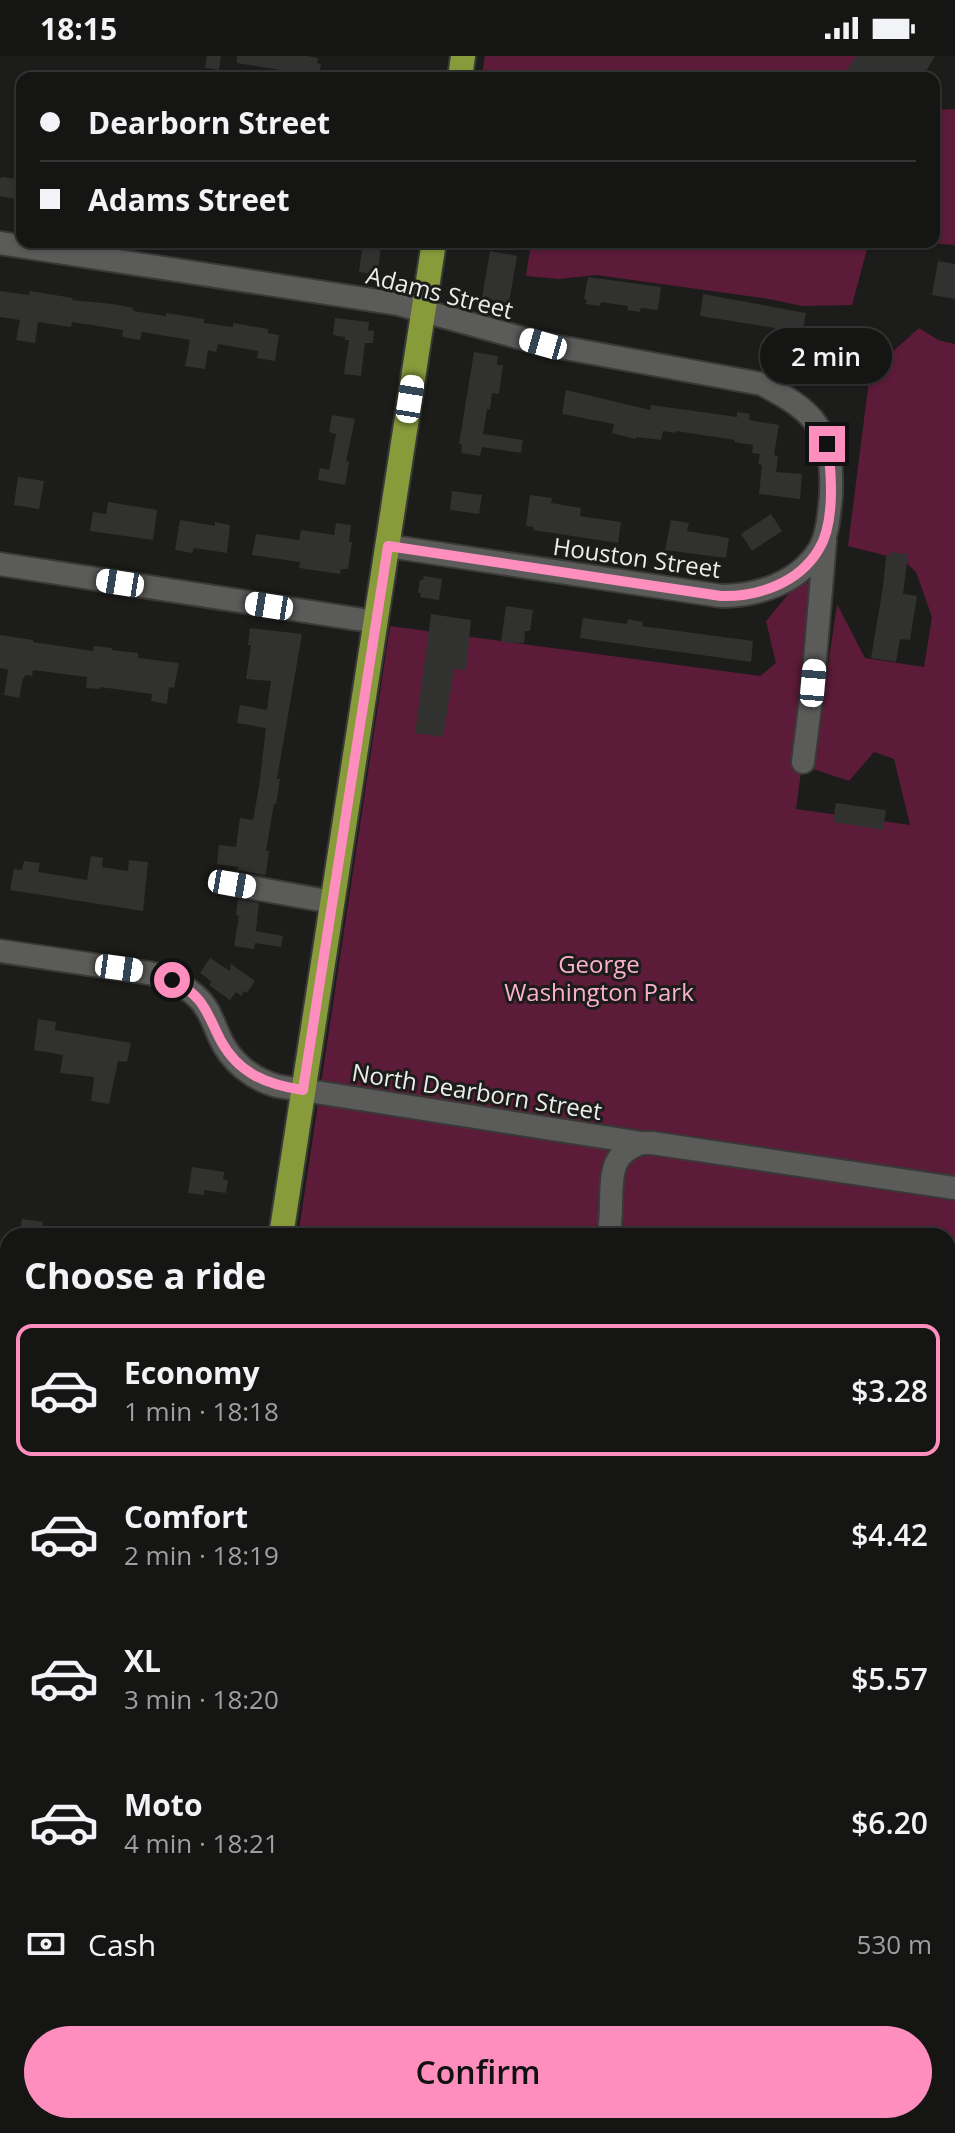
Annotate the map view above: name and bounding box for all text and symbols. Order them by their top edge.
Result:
text: 18:15 [40,8,117,49]
text: Dearborn Street [88,102,330,143]
text: Adams Street [88,179,290,220]
street label: Adams Street [363,258,517,326]
car [517,326,569,362]
callout: 2 min [761,328,893,384]
text: 2 min [791,338,861,374]
car [394,373,426,425]
route end [809,426,845,462]
street label: Houston Street [551,529,723,585]
car [94,567,146,599]
car [243,590,295,622]
car [799,658,827,708]
car [206,868,258,900]
park label: George Washington Park [504,947,694,1008]
car [94,953,144,983]
route start [154,962,190,998]
street label: North Dearborn Street [350,1055,604,1127]
text: Choose a ride [24,1251,266,1300]
text: Economy [124,1352,260,1393]
icon: car [28,1354,100,1426]
text: $3.28 [851,1370,928,1411]
text: 1 min · 18:18 [124,1393,279,1429]
text: Comfort [124,1496,248,1537]
icon: car [28,1498,100,1570]
text: $4.42 [851,1514,928,1555]
text: 2 min · 18:19 [124,1537,279,1573]
text: XL [124,1640,161,1681]
icon: car [28,1642,100,1714]
text: $5.57 [851,1658,928,1699]
text: 3 min · 18:20 [124,1681,279,1717]
text: Moto [124,1784,202,1825]
icon: car [28,1786,100,1858]
text: $6.20 [851,1802,928,1843]
text: 4 min · 18:21 [124,1825,279,1861]
icon: cash [24,1922,68,1966]
text: Cash [88,1924,156,1965]
text: 530 m [857,1926,932,1962]
button: Confirm [24,2026,932,2118]

